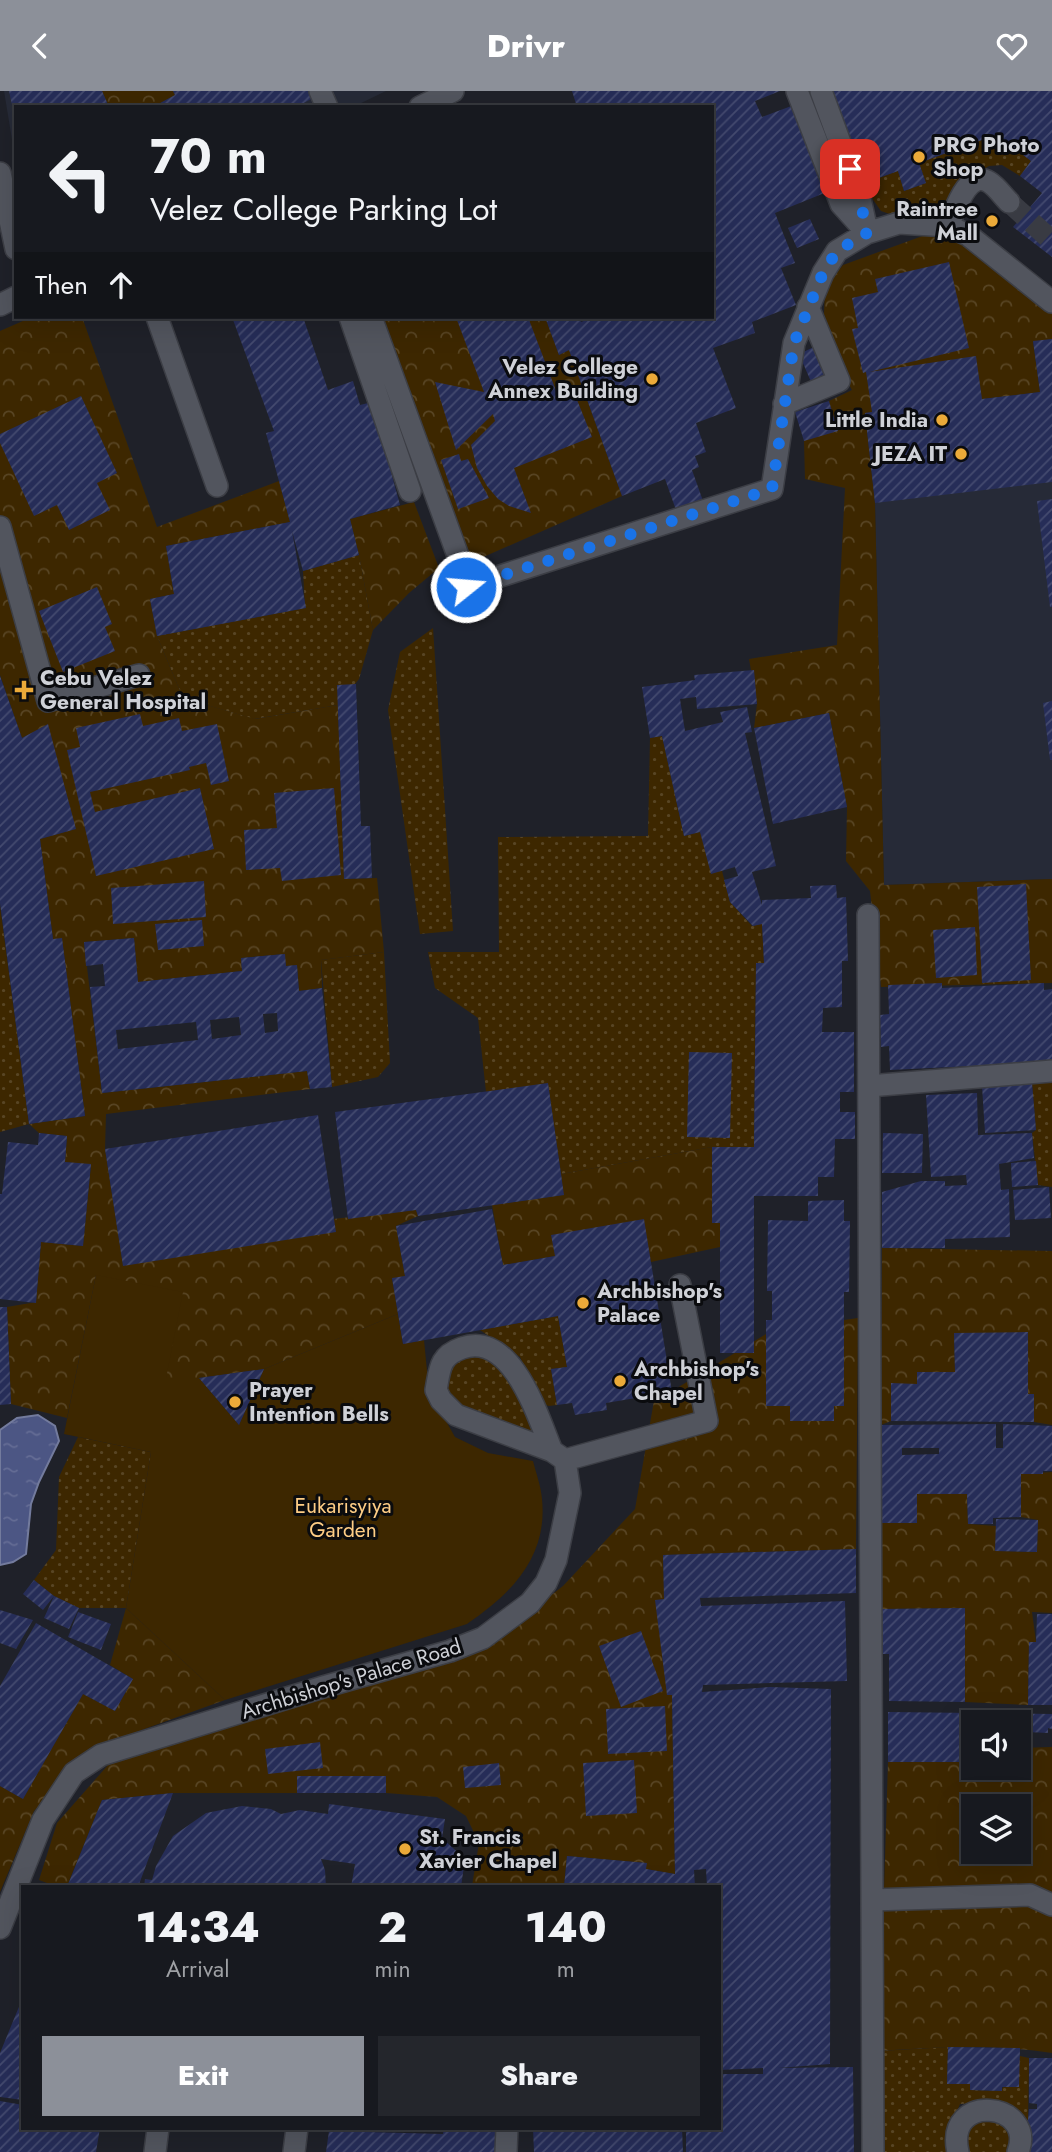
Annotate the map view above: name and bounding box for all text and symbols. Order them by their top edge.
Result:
text: Drivr [487,23,565,69]
icon: back [21,27,59,65]
icon: heart [993,27,1031,65]
text: 70 m [150,121,267,191]
place label: PRG Photo Shop [933,130,1040,184]
icon: left [35,133,126,224]
pin [820,139,880,199]
marker: PRG Photo Shop [911,149,927,165]
icon: arrive [831,150,869,188]
text: Velez College Parking Lot [150,186,497,232]
place label: Raintree Mall [896,194,978,248]
marker: Raintree Mall [984,213,1000,229]
text: Then [35,266,88,304]
icon: ahead [102,266,140,304]
place label: Velez College Annex Building [487,352,638,406]
marker: Velez College Annex Building [644,371,660,387]
place label: Little India [825,405,928,435]
marker: Little India [934,412,950,428]
place label: JEZA IT [870,439,947,469]
marker: JEZA IT [953,446,969,462]
position arrow [429,550,503,624]
place label: Cebu Velez General Hospital [40,663,206,717]
marker: Cebu Velez General Hospital [14,680,34,700]
place label: Archbishop's Palace [596,1276,722,1330]
marker: Archbishop's Palace [575,1295,591,1311]
place label: Archbishop's Chapel [633,1354,759,1408]
marker: Archbishop's Chapel [612,1373,628,1389]
place label: Prayer Intention Bells [249,1375,389,1429]
marker: Prayer Intention Bells [227,1394,243,1410]
park label: Eukarisyiya Garden [295,1491,391,1545]
street label: Archbishop's Palace Road [237,1631,465,1727]
map controls [961,1710,1031,1864]
button: sound [961,1710,1031,1780]
button: layers [961,1794,1031,1864]
place label: St. Francis Xavier Chapel [419,1822,557,1876]
marker: St. Francis Xavier Chapel [397,1841,413,1857]
text: 14:34 [136,1897,260,1958]
text: 2 [378,1897,407,1958]
text: 140 [525,1897,606,1958]
text: Arrival [166,1952,229,1986]
text: min [374,1952,410,1986]
text: m [557,1952,575,1986]
button: Exit [42,2036,364,2116]
button: Share [378,2036,700,2116]

